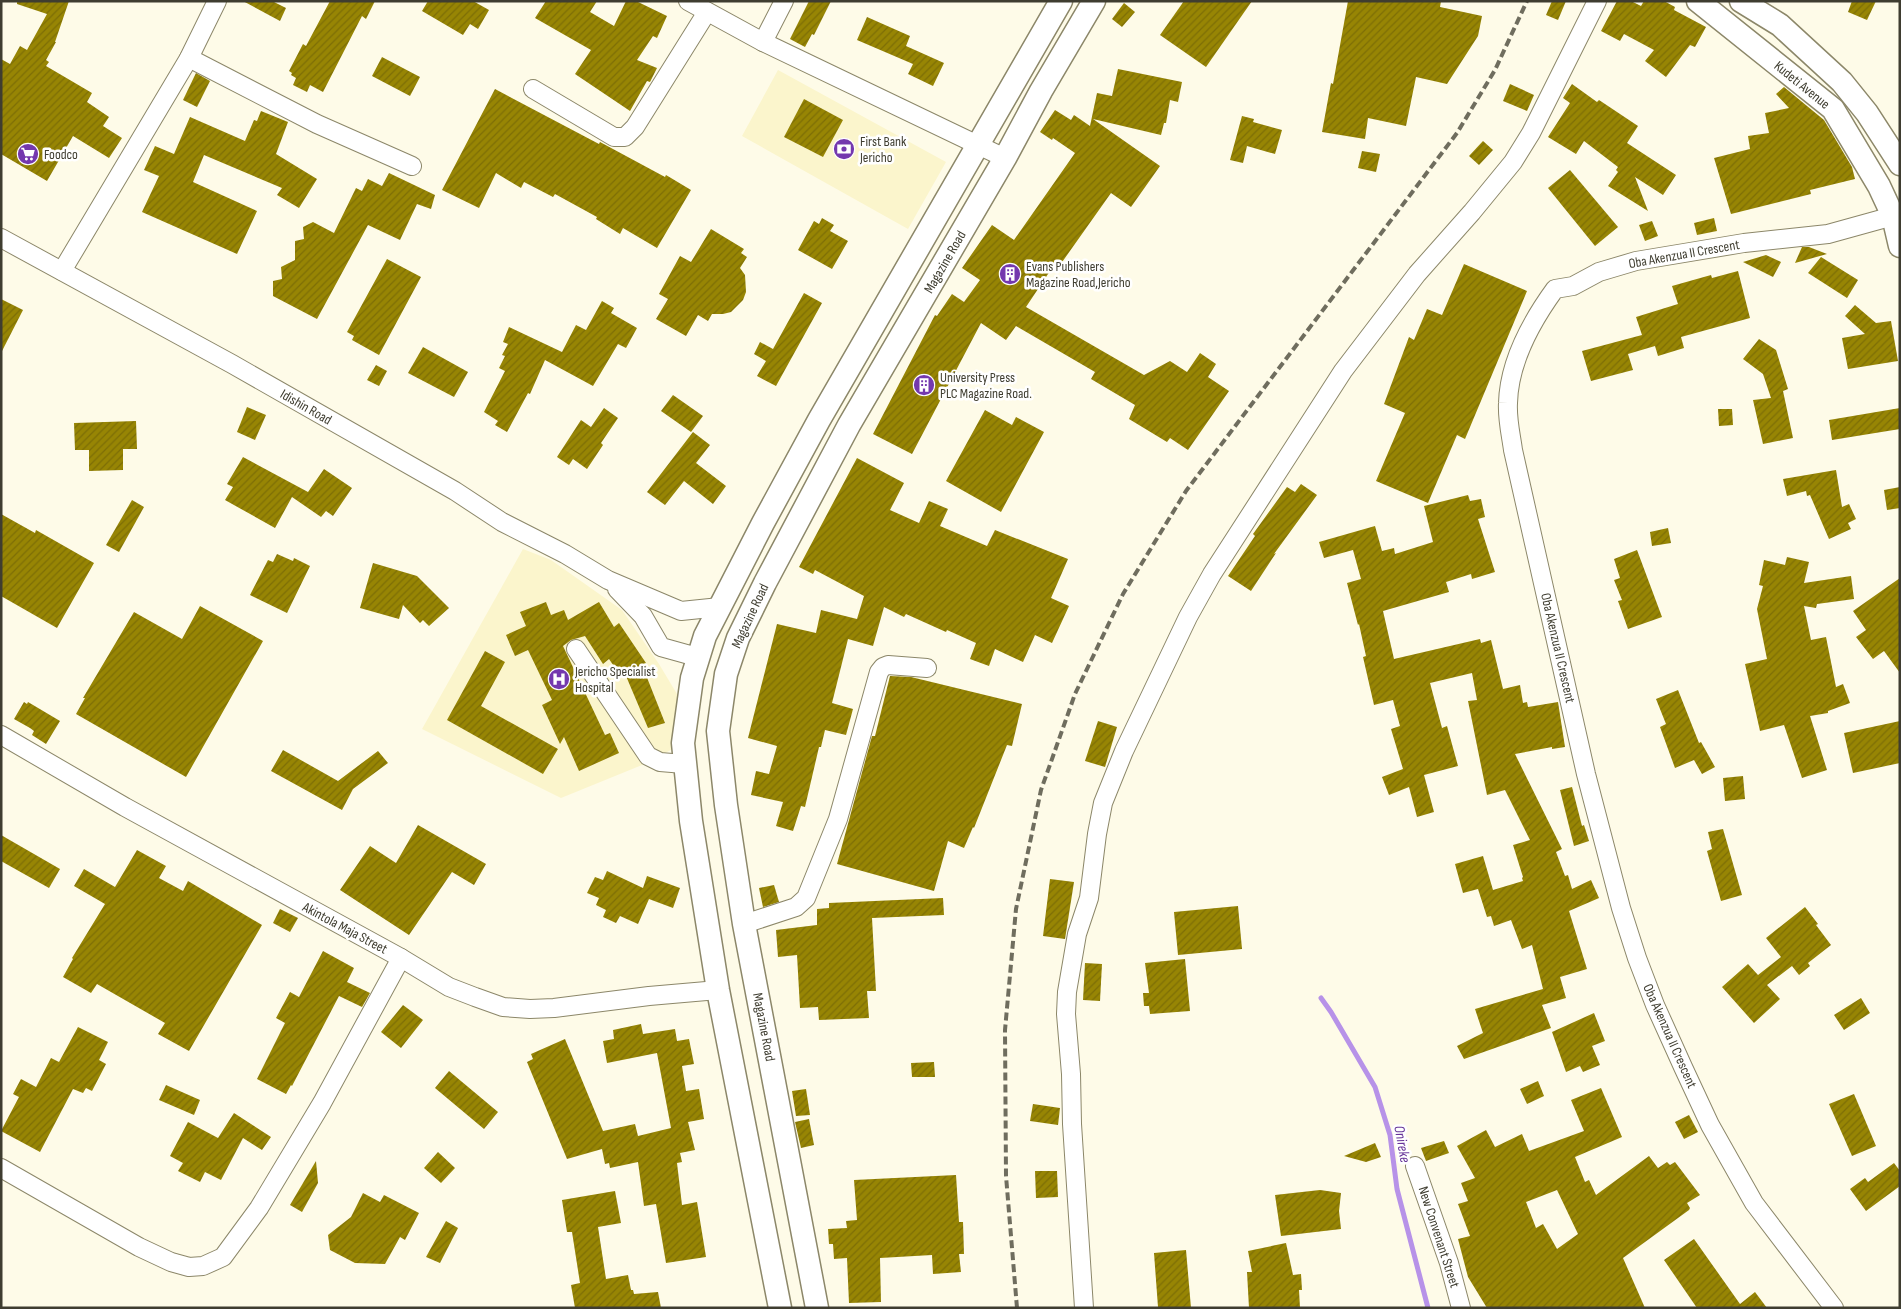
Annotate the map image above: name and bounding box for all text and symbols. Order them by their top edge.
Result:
street label: Kudeti Avenue [1771,57,1833,113]
place label: First Bank Jericho [859,133,907,166]
bank icon: First Bank Jericho [832,137,856,161]
supermarket icon: Foodco [16,142,40,166]
place label: Foodco [44,146,78,163]
street label: Magazine Road [920,228,970,296]
street label: Oba Akenzua II Crescent [1627,236,1741,272]
place label: Evans Publishers Magazine Road,Jericho [1026,258,1131,291]
building icon: Evans Publishers Magazine Road,Jericho [998,262,1022,286]
place label: University Press PLC Magazine Road. [940,369,1032,402]
building icon: University Press PLC Magazine Road. [912,373,936,397]
street label: Idishin Road [277,386,335,429]
street label: Magazine Road [728,581,772,651]
street label: Oba Akenzua II Crescent [1537,591,1579,705]
place label: Jericho Specialist Hospital [574,663,656,696]
hospital icon: Jericho Specialist Hospital [547,667,571,691]
street label: Akintola Maja Street [299,898,390,958]
street label: Oba Akenzua II Crescent [1639,981,1701,1091]
street label: Magazine Road [749,991,779,1063]
water label: Onireke [1389,1124,1415,1164]
street label: New Convenant Street [1415,1184,1463,1290]

